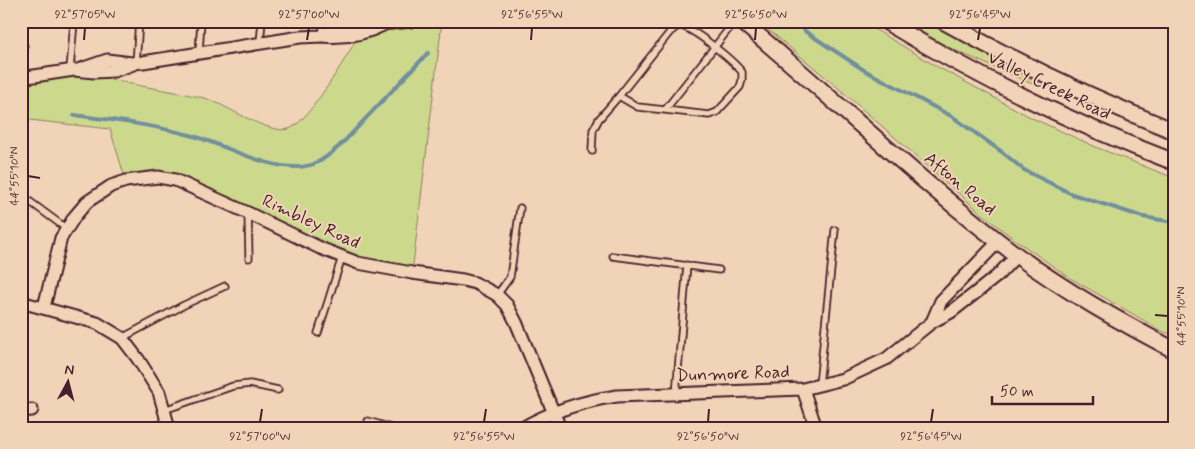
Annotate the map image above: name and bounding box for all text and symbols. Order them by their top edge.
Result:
text: 92°57'05"W [55,7,115,23]
text: 92°57'00"W [279,7,340,23]
text: 92°56'55"W [501,7,563,23]
text: 92°56'50"W [725,7,787,23]
text: 92°56'45"W [949,7,1011,23]
street label: Valley Creek Road [983,46,1115,126]
text: 44°55'10"N [7,146,23,206]
street label: Afton Road [919,147,1001,221]
street label: Rimbley Road [258,189,364,255]
text: 44°55'10"N [1174,286,1190,346]
north arrow [42,356,92,406]
street label: Dunmore Road [676,360,790,388]
text: N [64,361,75,380]
scale bar [992,374,1094,406]
text: 50 m [1000,382,1034,402]
text: 92°57'00"W [230,429,291,445]
text: 92°56'55"W [453,429,515,445]
text: 92°56'50"W [677,429,739,445]
text: 92°56'45"W [900,429,962,445]

